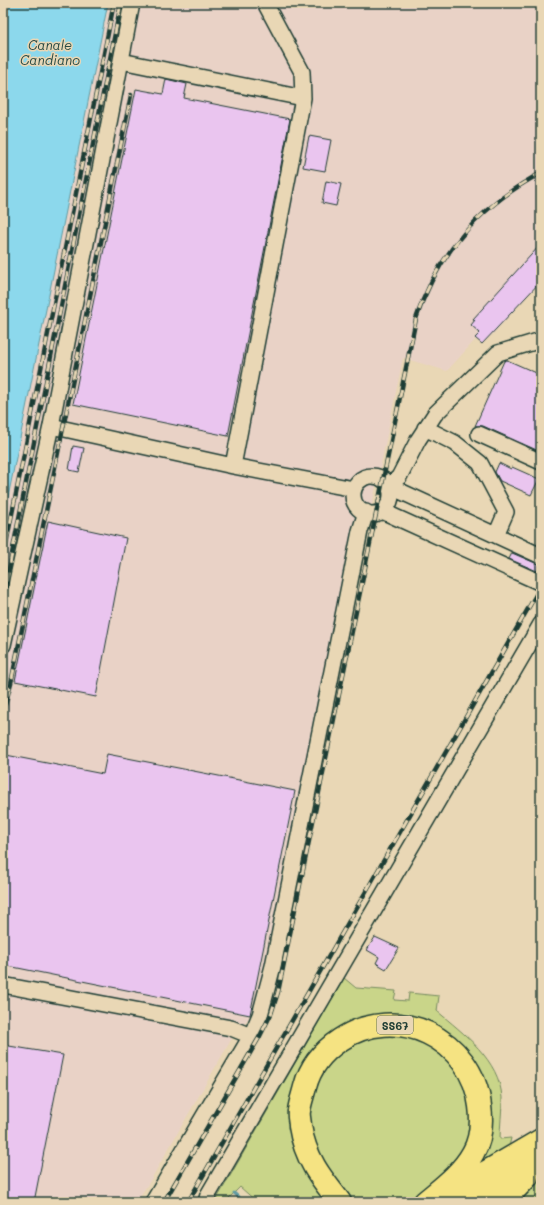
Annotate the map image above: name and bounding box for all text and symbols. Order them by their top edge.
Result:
water label: Canale Candiano [20,36,80,68]
road number: SS67 [377,1016,413,1034]

